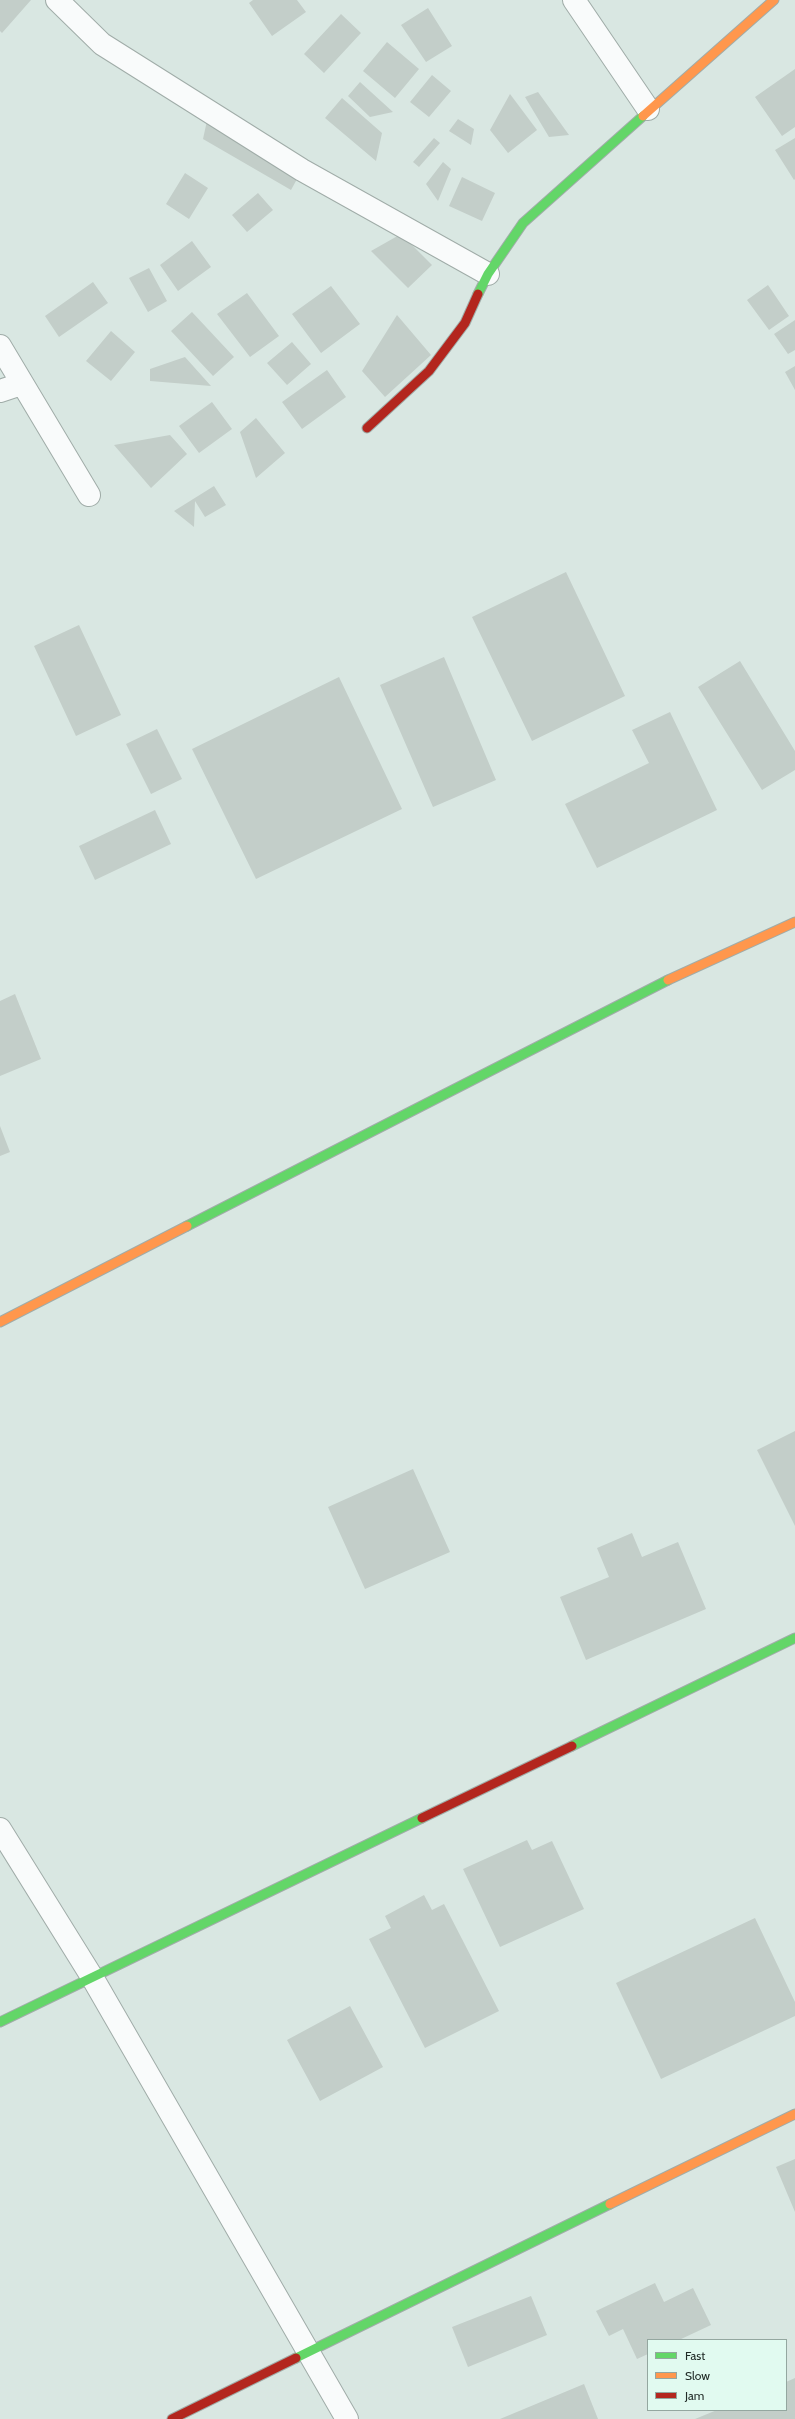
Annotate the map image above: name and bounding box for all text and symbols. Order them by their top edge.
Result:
legend [647,2339,787,2411]
text: Fast [685,2348,705,2363]
text: Slow [685,2368,710,2383]
text: Jam [685,2388,704,2403]

